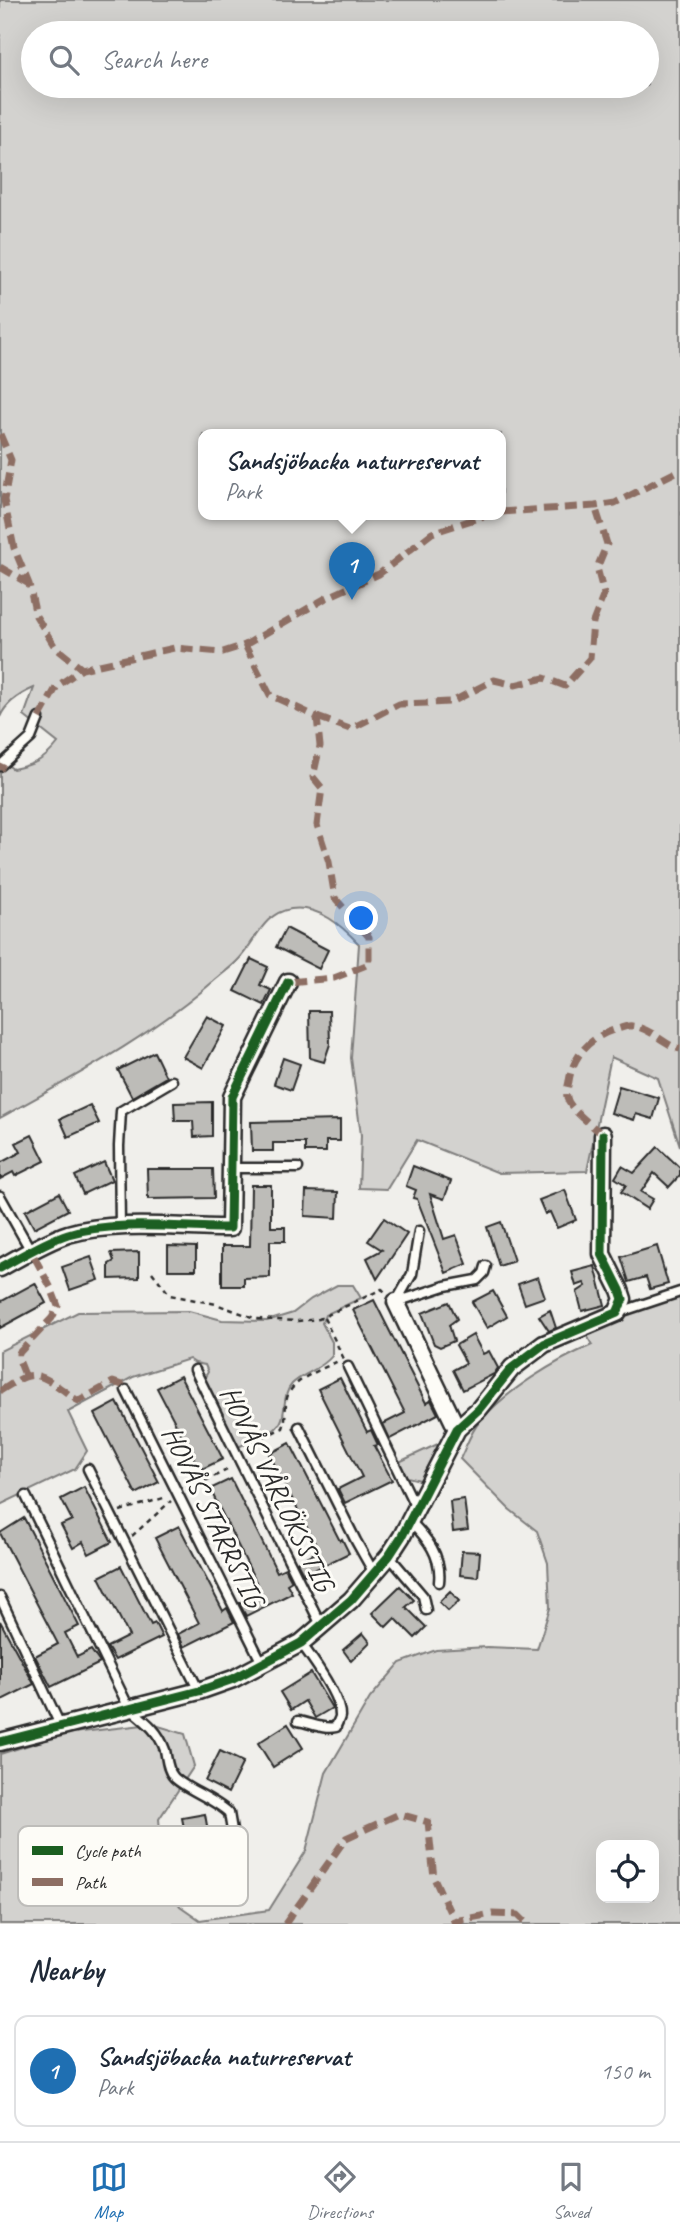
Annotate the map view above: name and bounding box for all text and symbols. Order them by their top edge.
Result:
search box [21,21,659,98]
icon: search [45,41,83,79]
text: Search here [101,43,207,76]
popup [198,429,506,520]
text: Sandsjöbacka naturreservat [225,444,479,477]
text: Park [225,477,262,506]
pin: 1 [329,542,375,600]
your location [344,901,378,935]
street label: HOVÅS VÅRLÖKSSTIG [213,1380,344,1599]
street label: HOVÅS STARRSTIG [155,1420,274,1615]
legend [18,1826,248,1906]
text: Cycle path [75,1839,141,1863]
map controls [596,1840,659,1903]
button: locate [596,1840,659,1903]
text: Path [75,1871,108,1895]
text: Nearby [28,1951,104,1989]
text: Sandsjöbacka naturreservat [97,2040,350,2073]
text: 1 [48,2057,58,2086]
text: 150 m [601,2057,650,2086]
text: Park [97,2073,133,2102]
tab: Map [90,2158,128,2224]
tab: Directions [307,2158,373,2224]
tab: Saved [552,2158,590,2224]

